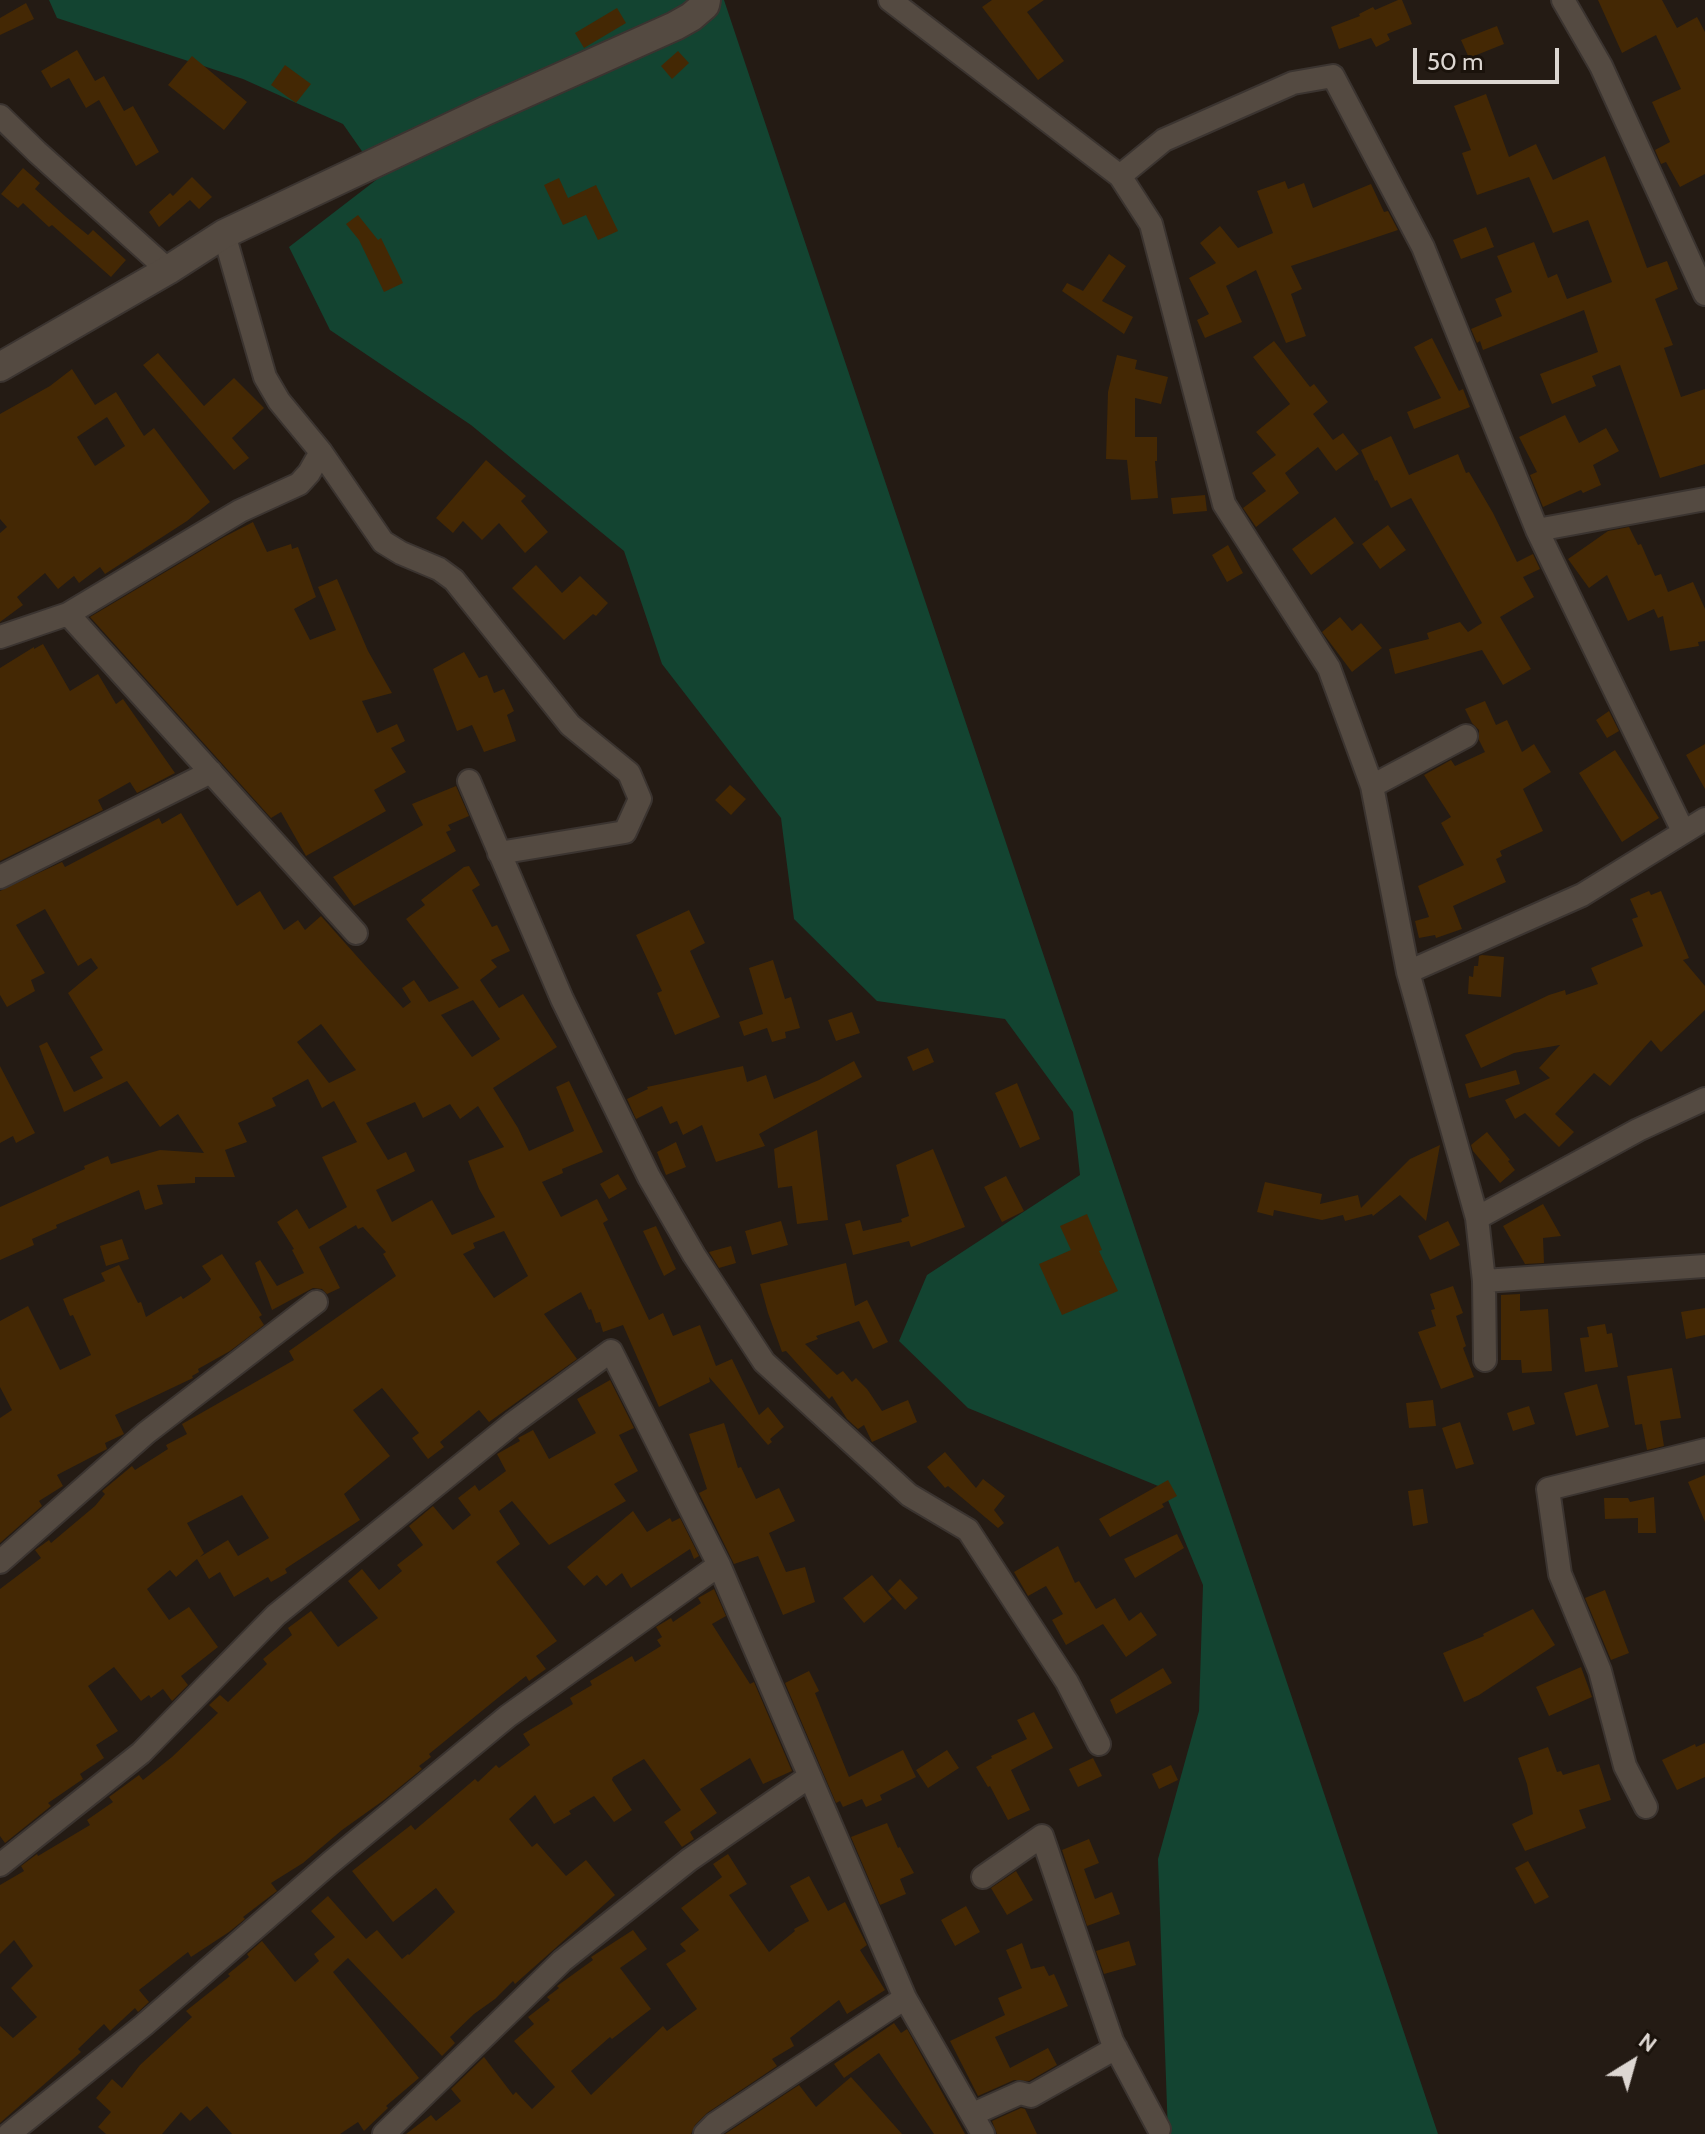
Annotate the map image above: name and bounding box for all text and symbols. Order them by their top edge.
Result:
scale bar [1417,32,1563,82]
text: 50 m [1427,47,1483,76]
north arrow [1593,2022,1673,2102]
text: N [1633,2027,1662,2058]

